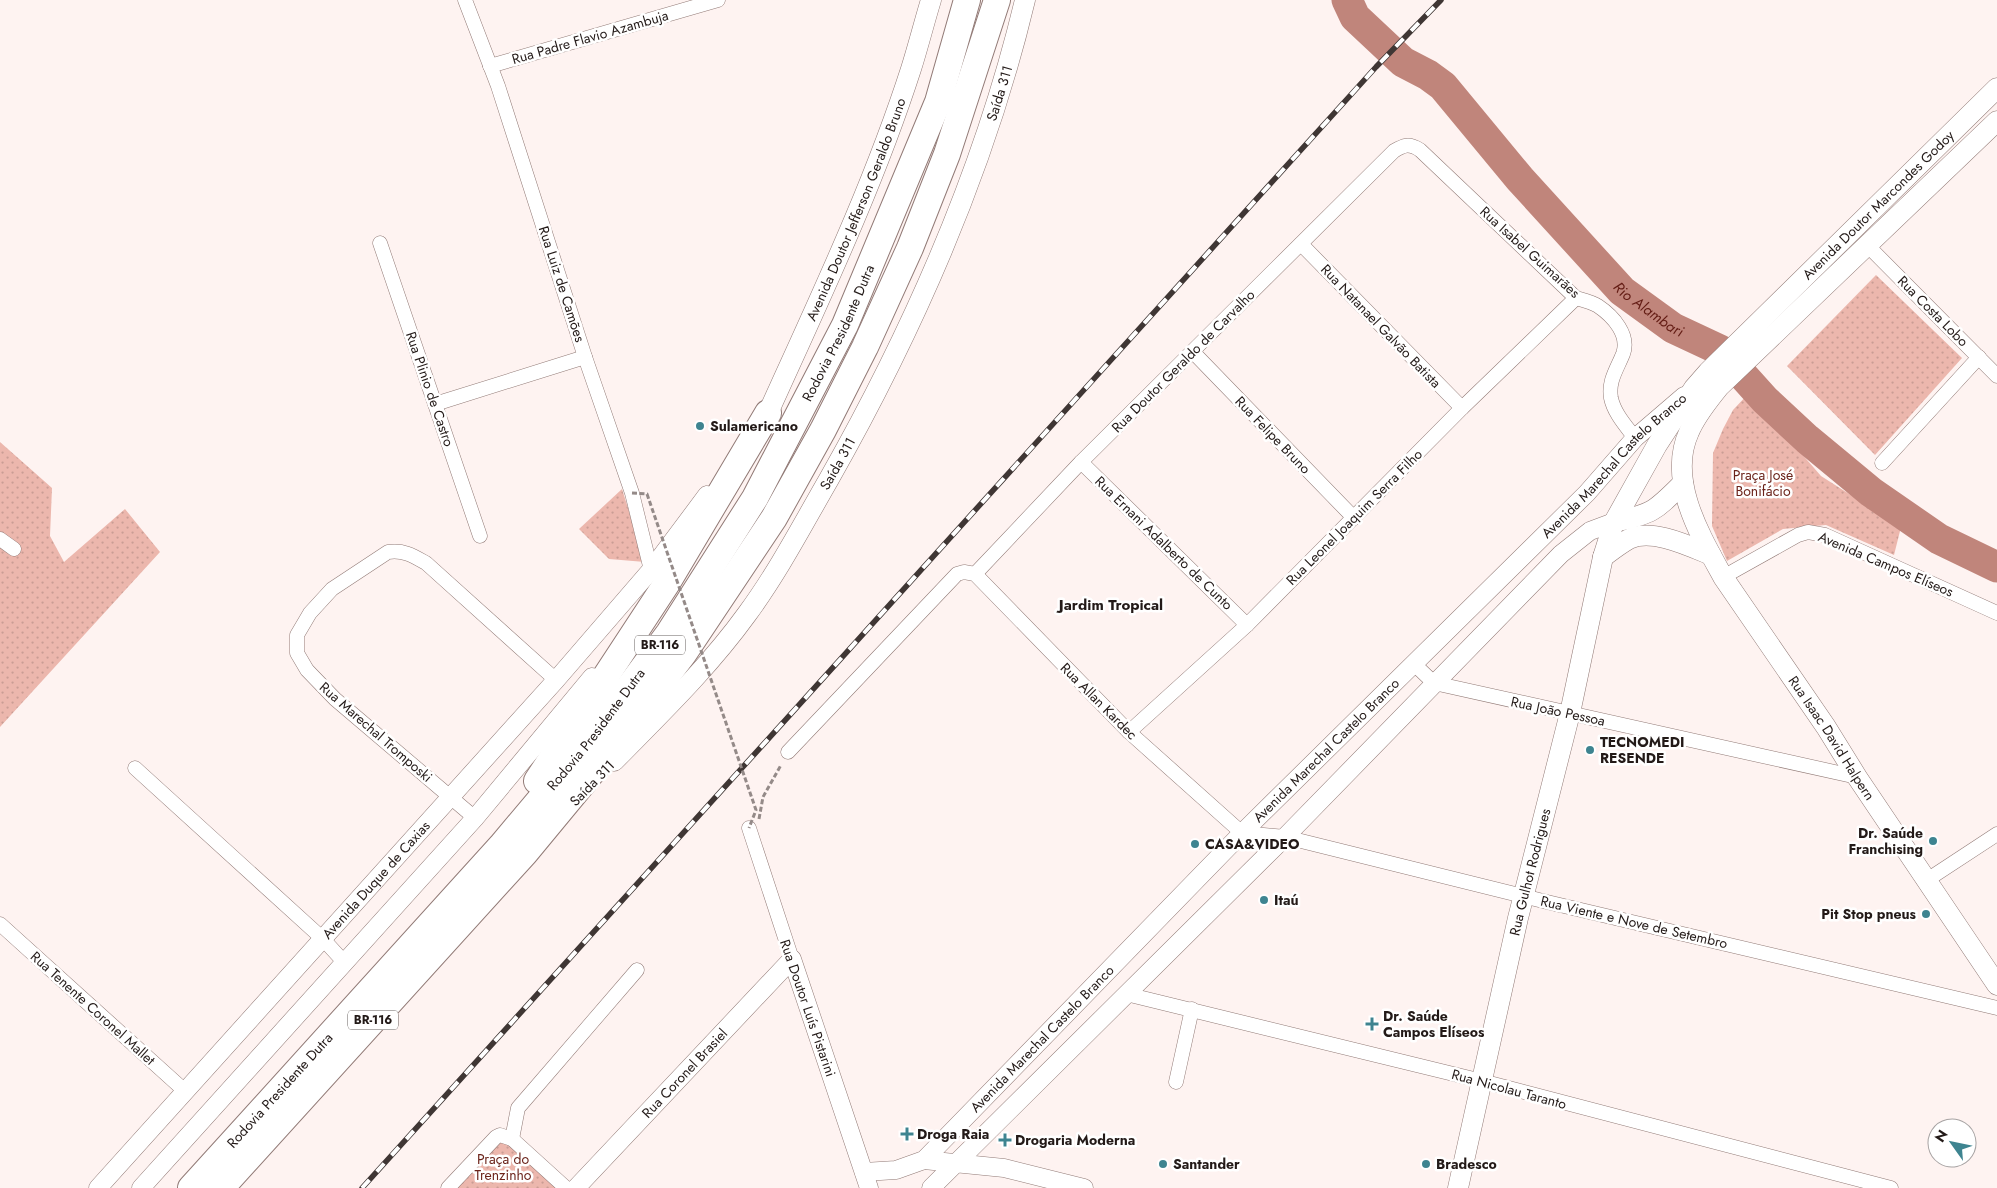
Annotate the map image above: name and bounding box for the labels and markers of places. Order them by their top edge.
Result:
place label: Sulamericano [710,416,798,436]
marker: Sulamericano [694,420,706,432]
place label: TECNOMEDI RESENDE [1600,732,1684,768]
marker: TECNOMEDI RESENDE [1584,744,1596,756]
place label: Dr. Saúde Franchising [1849,823,1923,859]
place label: CASA&VIDEO [1205,834,1300,854]
marker: Dr. Saúde Franchising [1927,835,1939,847]
marker: CASA&VIDEO [1189,838,1201,850]
place label: Itaú [1274,890,1299,910]
marker: Itaú [1258,894,1270,906]
place label: Pit Stop pneus [1821,904,1917,924]
marker: Pit Stop pneus [1920,908,1932,920]
place label: Dr. Saúde Campos Elíseos [1383,1006,1485,1042]
marker: Dr. Saúde Campos Elíseos [1365,1017,1379,1031]
place label: Droga Raia [917,1124,989,1144]
marker: Droga Raia [901,1128,913,1140]
place label: Drogaria Moderna [1015,1130,1135,1150]
marker: Drogaria Moderna [999,1134,1011,1146]
place label: Santander [1173,1154,1240,1174]
place label: Bradesco [1436,1154,1497,1174]
marker: Santander [1157,1158,1169,1170]
marker: Bradesco [1420,1158,1432,1170]

